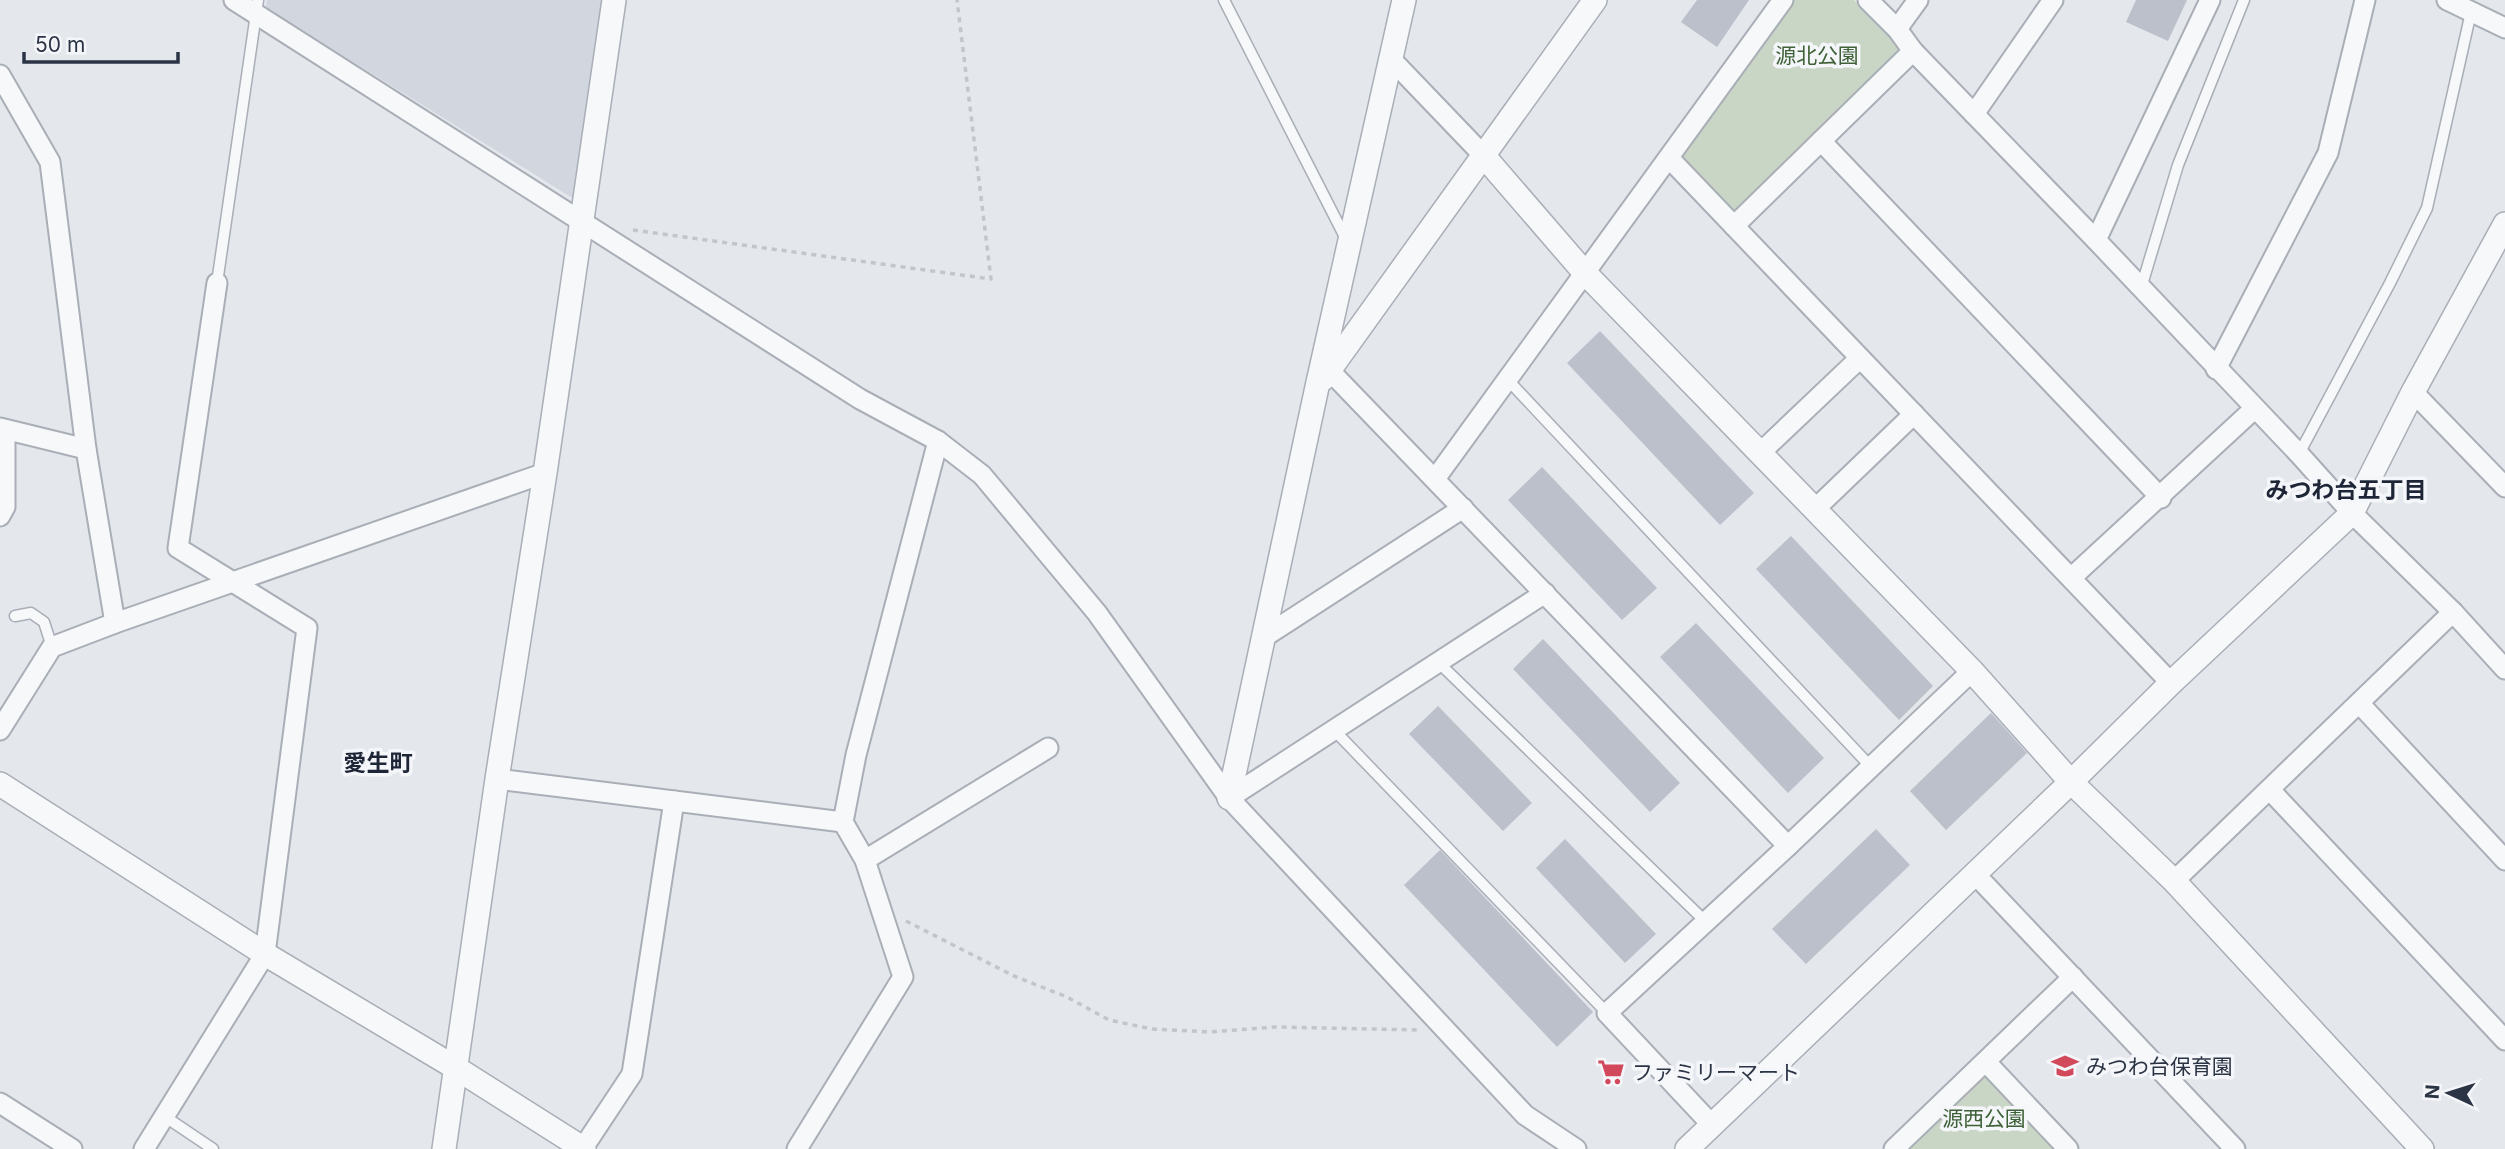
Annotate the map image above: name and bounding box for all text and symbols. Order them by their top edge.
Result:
scale bar [24,21,178,65]
text: 50 m [35,32,85,57]
park label: 源北公園 [1775,43,1859,68]
district label: みつわ台五丁目 [2266,476,2427,504]
district label: 愛生町 [344,749,413,777]
school or university icon: みつわ台保育園 [2050,1051,2080,1081]
place label: みつわ台保育園 [2086,1054,2233,1079]
supermarket icon: ファミリーマート [1596,1057,1626,1087]
north arrow [2414,1058,2484,1128]
place label: ファミリーマート [1632,1060,1800,1085]
text: N [2421,1084,2445,1100]
park label: 源西公園 [1942,1106,2026,1131]

